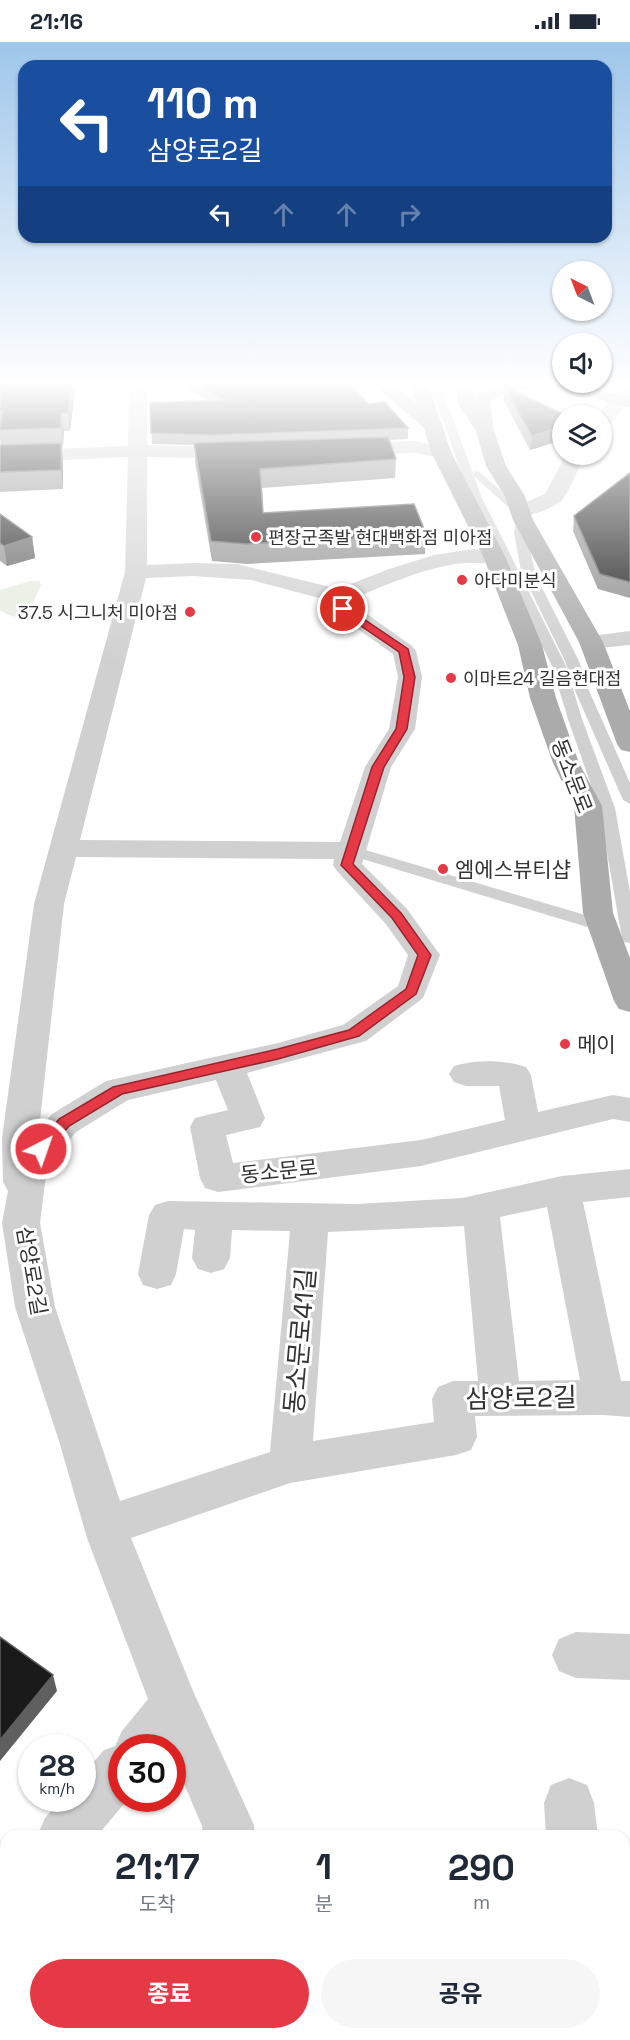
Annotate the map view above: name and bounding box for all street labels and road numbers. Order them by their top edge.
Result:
street label: 동소문로 [546,735,598,817]
street label: 동소문로 [239,1154,319,1188]
street label: 삼양로2길 [11,1224,53,1318]
street label: 동소문로41길 [277,1267,323,1415]
street label: 삼양로2길 [465,1380,577,1416]

